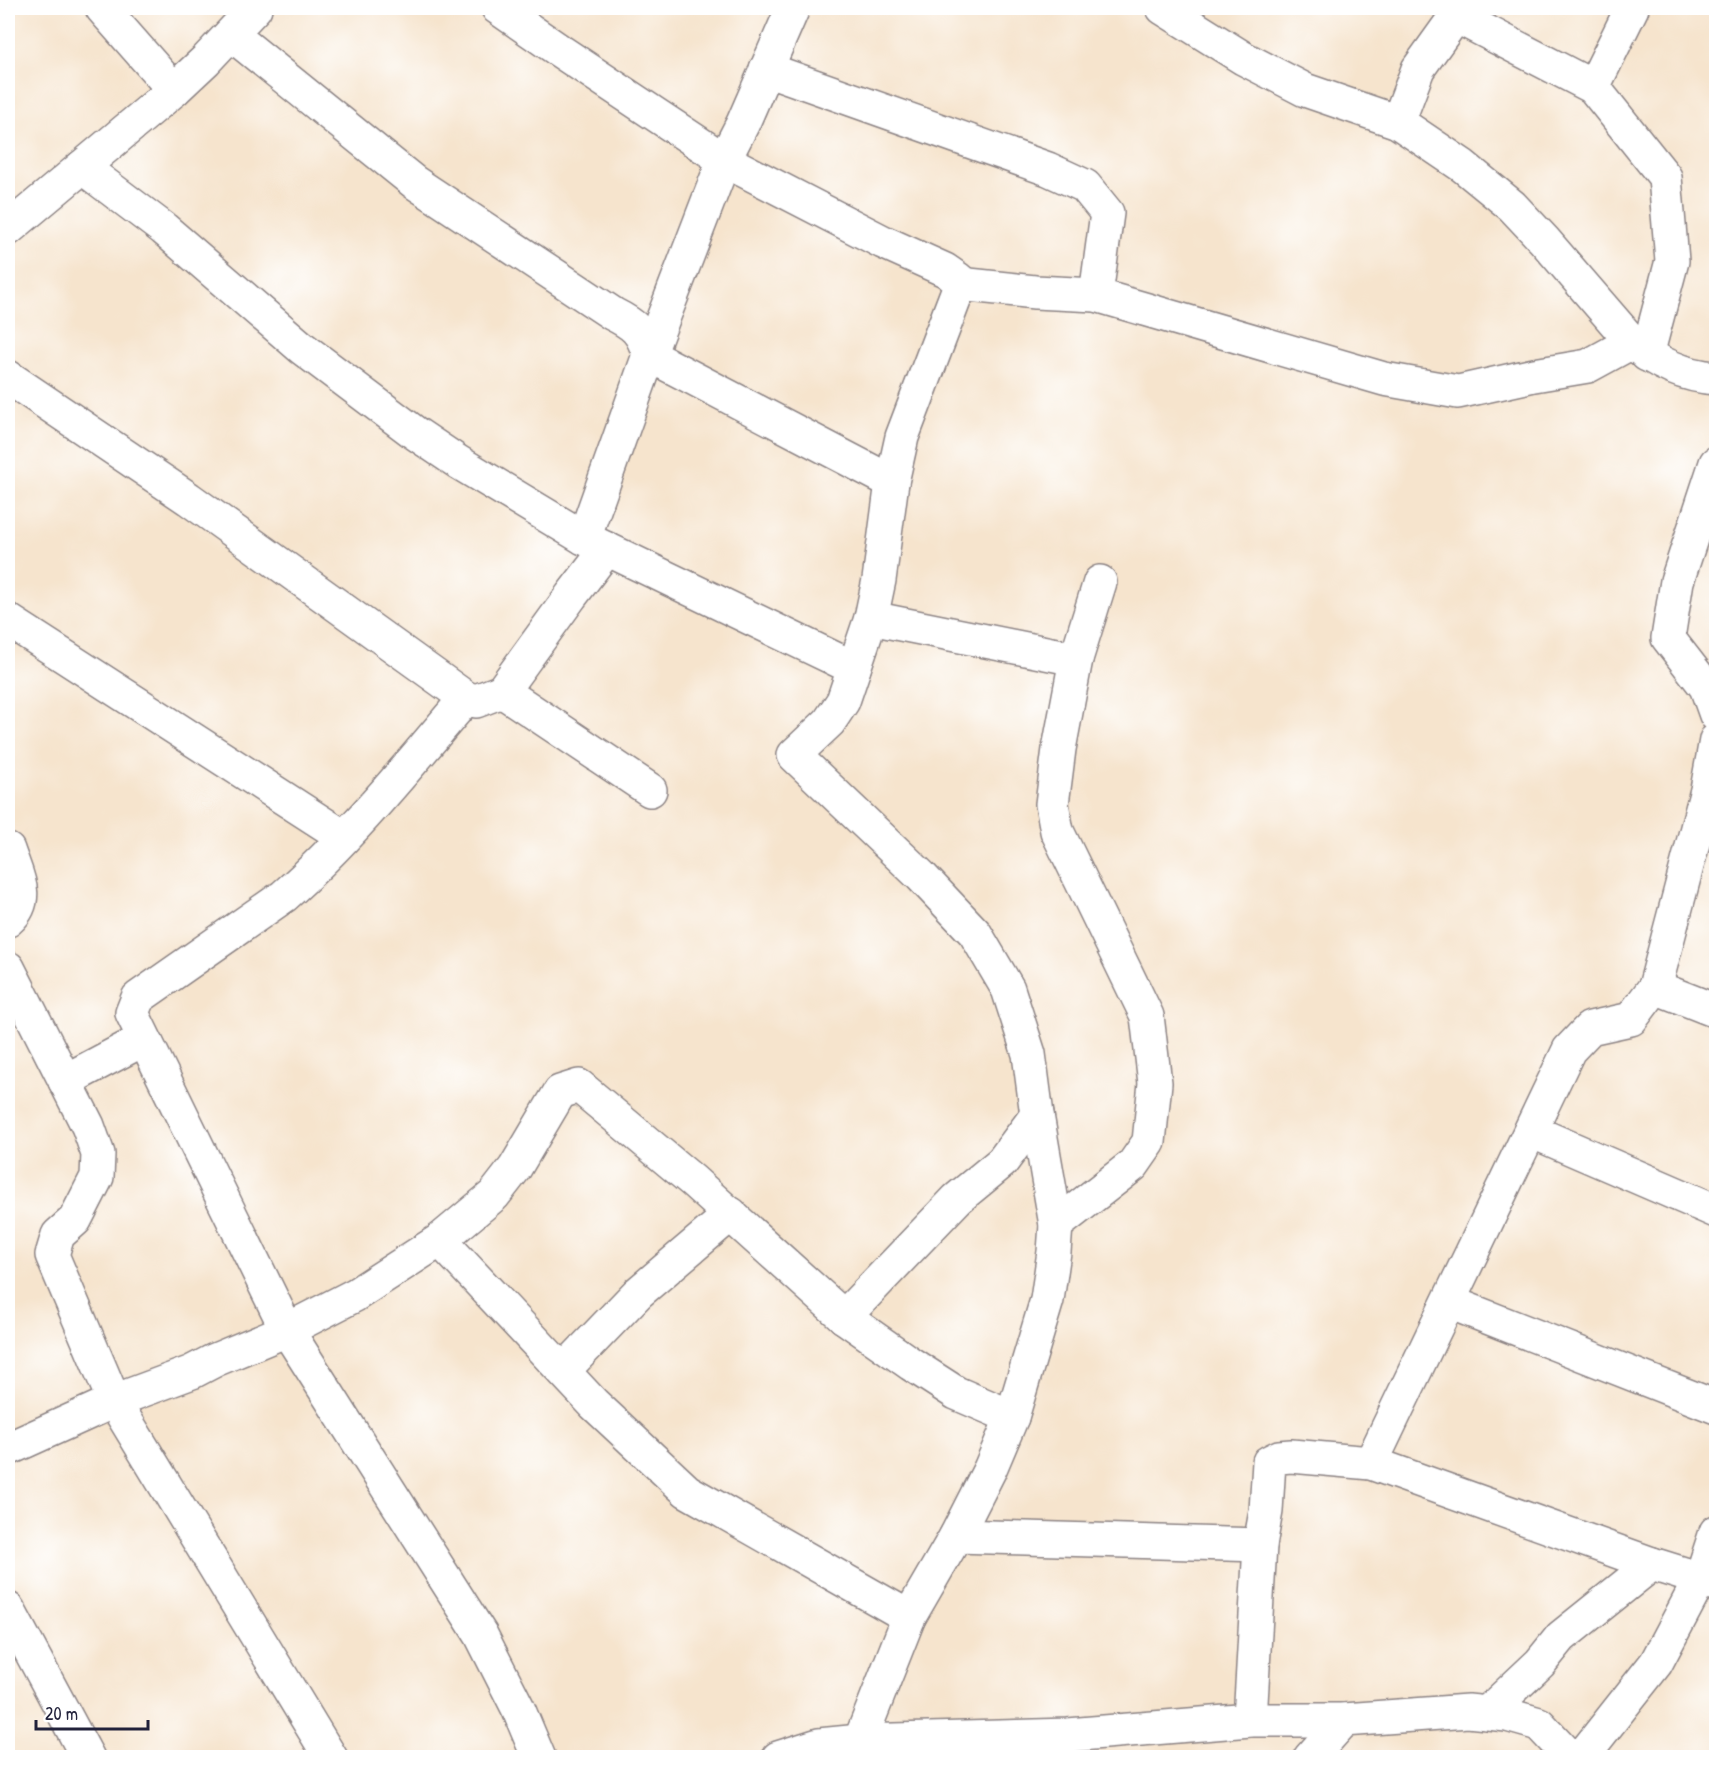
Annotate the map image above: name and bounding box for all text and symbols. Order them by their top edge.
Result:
scale bar [36,1693,148,1731]
text: 20 m [45,1701,78,1726]

